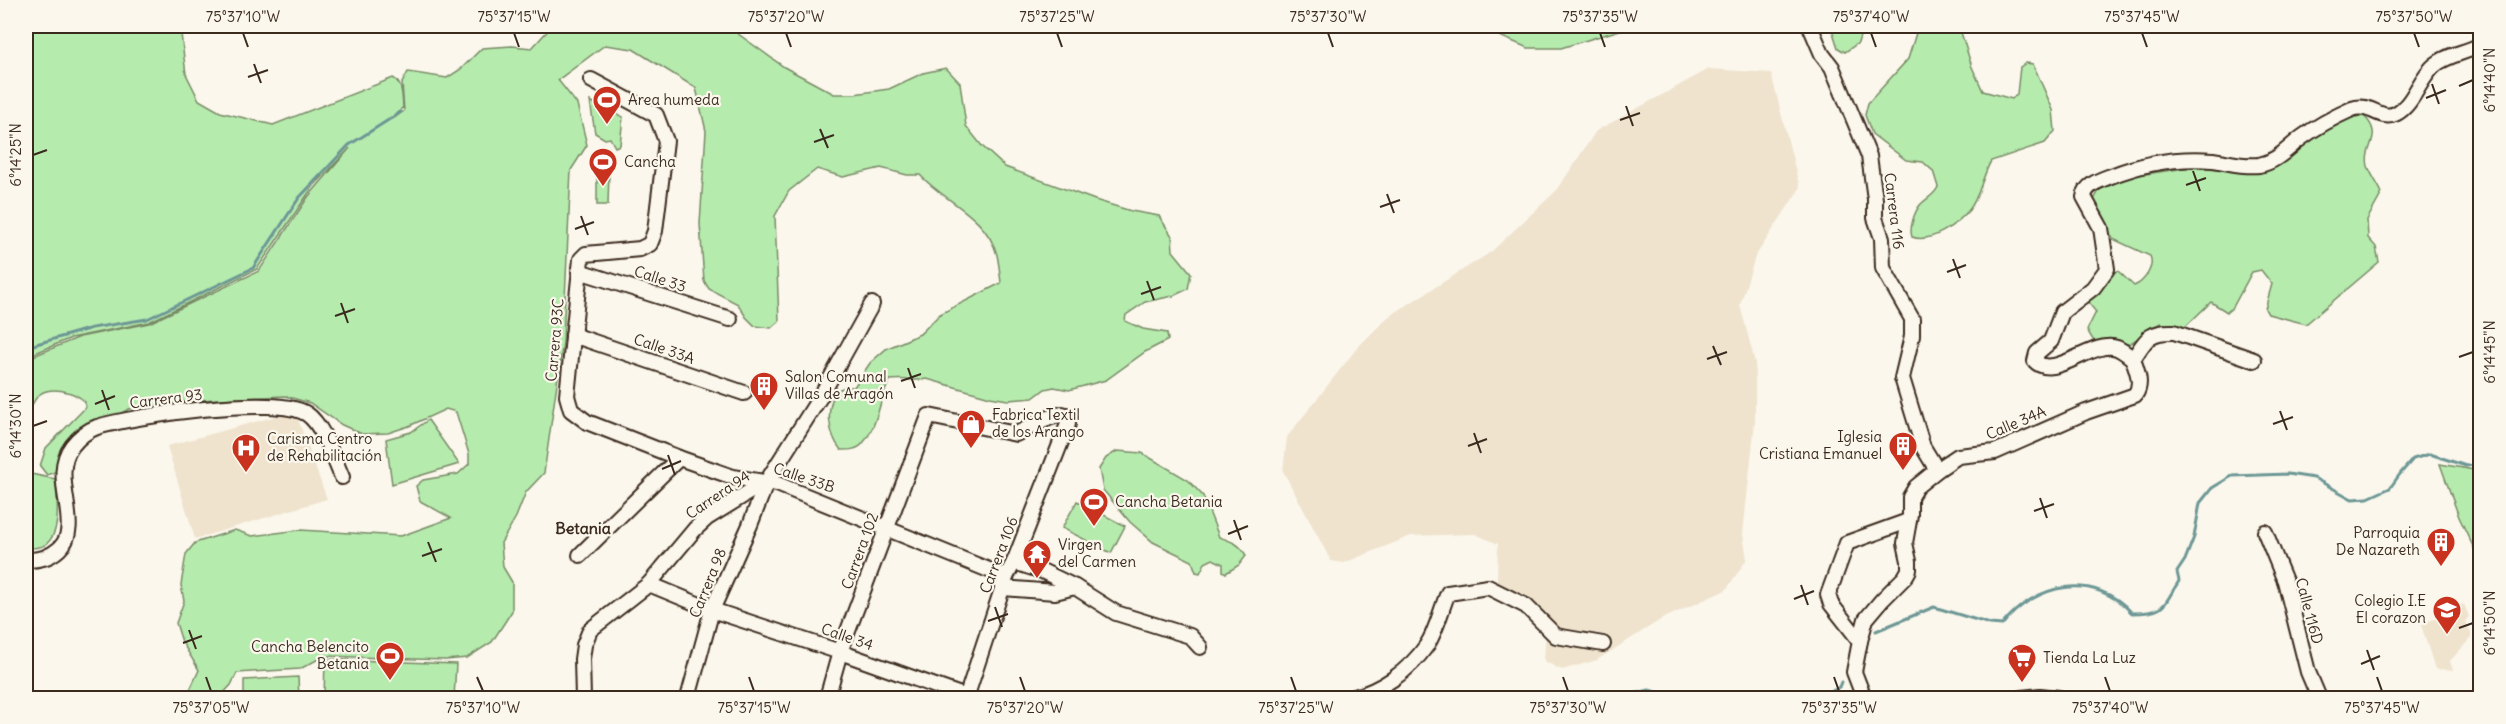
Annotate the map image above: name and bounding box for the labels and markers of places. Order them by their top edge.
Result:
sports icon: Area humeda [591,84,623,126]
place label: Area humeda [628,90,720,109]
sports icon: Cancha [587,146,619,188]
place label: Cancha [624,152,676,171]
place label: Salon Comunal Villas de Aragón [785,367,894,403]
building icon: Salon Comunal Villas de Aragón [748,370,780,412]
place label: Fabrica Textil de los Arango [992,405,1084,441]
shop icon: Fabrica Textil de los Arango [955,408,987,450]
place label: Iglesia Cristiana Emanuel [1759,427,1882,463]
place label: Carisma Centro de Rehabilitación [267,429,382,465]
building icon: Iglesia Cristiana Emanuel [1887,430,1919,472]
hospital icon: Carisma Centro de Rehabilitación [230,432,262,474]
sports icon: Cancha Betania [1078,486,1110,528]
place label: Cancha Betania [1115,492,1223,511]
place label: Parroquia De Nazareth [2336,523,2420,559]
building icon: Parroquia De Nazareth [2425,526,2457,568]
place label: Virgen del Carmen [1058,535,1136,571]
temple icon: Virgen del Carmen [1021,538,1053,580]
place label: Colegio I.E El corazon [2354,591,2426,627]
school or university icon: Colegio I.E El corazon [2431,594,2463,636]
place label: Cancha Belencito Betania [251,637,369,673]
sports icon: Cancha Belencito Betania [374,640,406,682]
supermarket icon: Tienda La Luz [2006,642,2038,684]
place label: Tienda La Luz [2043,648,2136,667]

